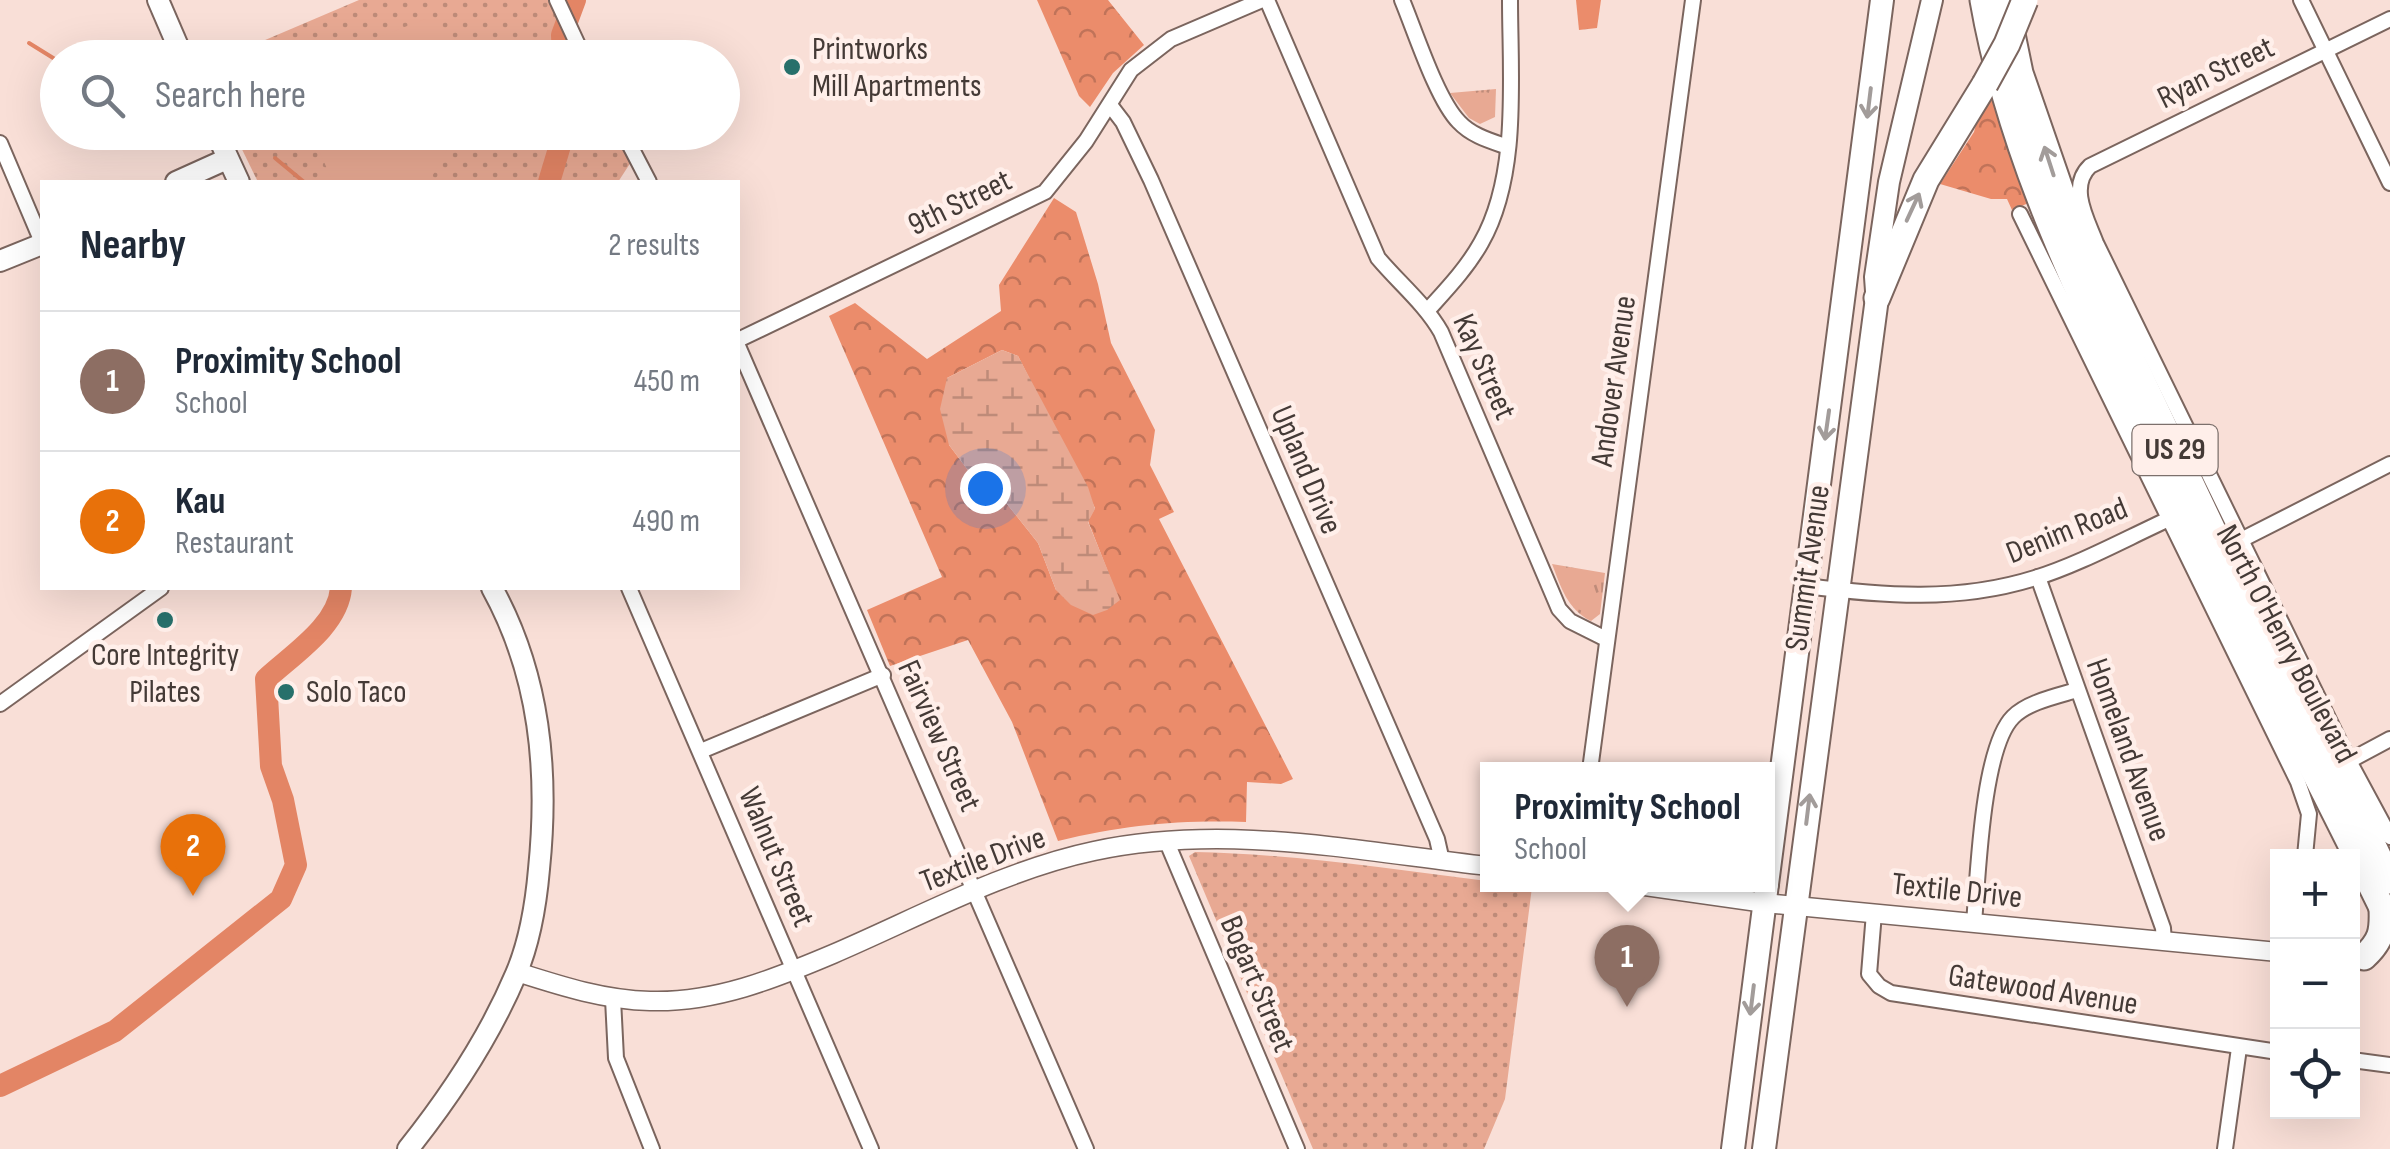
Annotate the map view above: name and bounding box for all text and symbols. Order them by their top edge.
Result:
street label: Ryan Street [2151,28,2281,118]
place label: Printworks Mill Apartments [812,30,981,106]
search box [40,40,740,150]
marker: Printworks Mill Apartments [781,56,803,78]
icon: search [75,68,130,123]
text: Search here [155,73,306,118]
one-way arrow [1859,86,1877,118]
one-way arrow [2038,146,2056,178]
street label: 9th Street [902,161,1018,245]
one-way arrow [1905,192,1923,223]
text: Nearby [80,220,186,271]
text: 2 results [608,226,700,265]
street label: Andover Avenue [1583,293,1645,470]
street label: Kay Street [1444,308,1524,426]
text: Proximity School [175,339,402,384]
text: 1 [106,362,119,401]
text: 450 m [634,362,700,401]
text: School [175,384,248,423]
street label: Upland Drive [1262,400,1350,540]
one-way arrow [1817,408,1836,441]
road number: US 29 [2132,425,2218,475]
your location [960,463,1011,514]
text: Kau [175,479,225,524]
street label: Summit Avenue [1777,482,1839,654]
street label: Denim Road [2001,489,2133,573]
text: 2 [105,502,120,541]
text: 490 m [632,502,700,541]
street label: North O'Henry Boulevard [2207,518,2365,770]
text: Restaurant [175,524,294,563]
marker: Core Integrity Pilates [154,609,176,631]
place label: Core Integrity Pilates [91,636,239,712]
street label: Homeland Avenue [2077,653,2179,847]
street label: Fairview Street [888,655,990,817]
place label: Solo Taco [306,673,406,712]
marker: Solo Taco [275,681,297,703]
popup [1480,762,1775,892]
street label: Walnut Street [729,781,823,933]
text: Proximity School [1514,785,1741,830]
one-way arrow [1799,793,1818,826]
pin: 2 [160,814,226,896]
street label: Textile Drive [915,818,1051,902]
text: School [1514,830,1587,869]
map controls [2270,849,2360,1119]
button: + [2270,849,2360,939]
street label: Textile Drive [1890,865,2024,917]
street label: Bogart Street [1211,910,1303,1058]
pin: 1 [1594,924,1660,1007]
button: − [2270,939,2360,1029]
street label: Gatewood Avenue [1945,956,2141,1024]
one-way arrow [1742,983,1761,1016]
button: locate [2270,1029,2360,1119]

